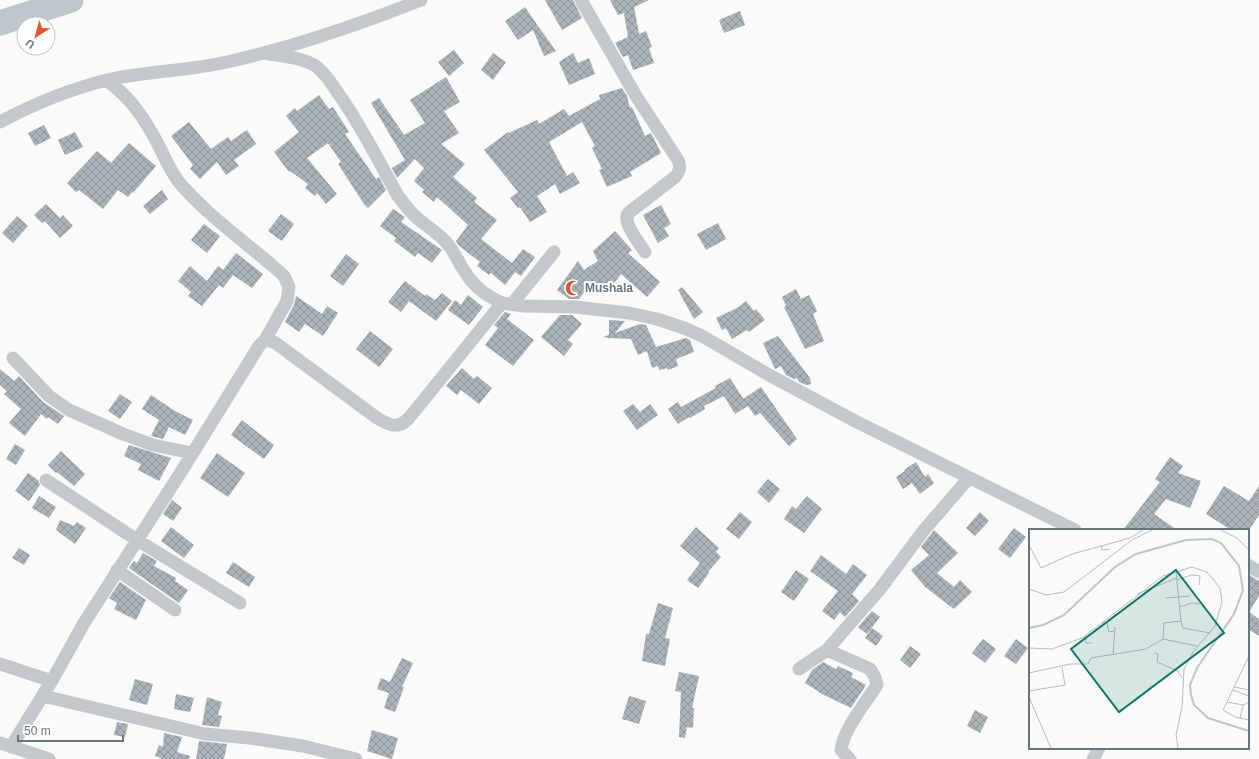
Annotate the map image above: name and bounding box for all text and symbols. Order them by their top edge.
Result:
north arrow [16,16,56,56]
text: U [23,37,37,51]
mosque icon: Mushala [564,279,582,297]
place label: Mushala [585,281,633,295]
inset map [1029,529,1249,749]
scale bar [18,717,123,743]
text: 50 m [24,724,51,738]

